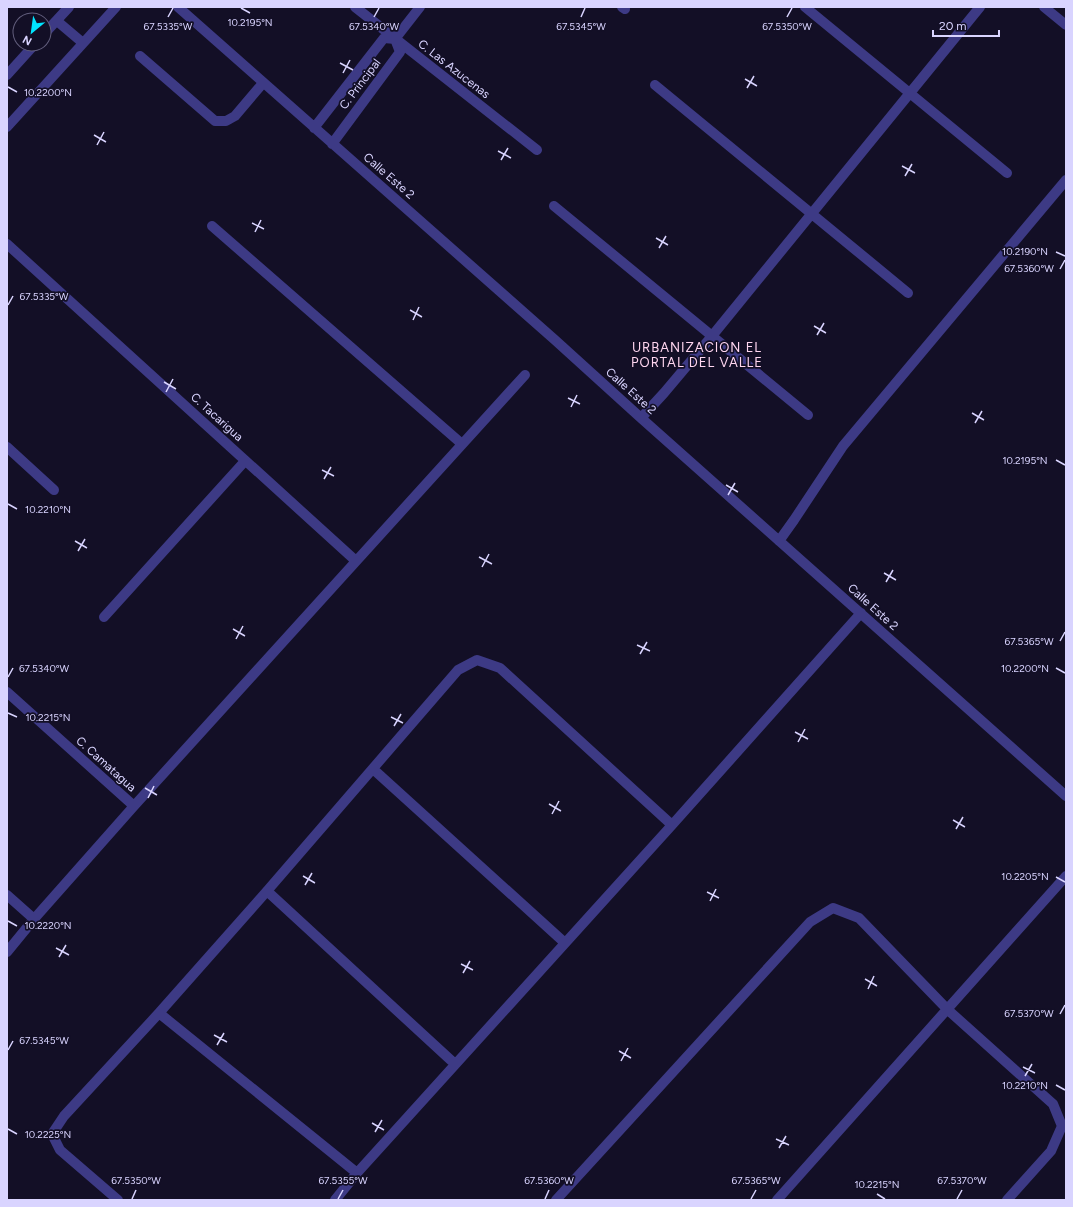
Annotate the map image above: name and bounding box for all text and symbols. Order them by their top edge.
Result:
north arrow [12,12,52,52]
scale bar [933,12,999,38]
text: 10.2195°N [227,16,273,29]
text: 20 m [939,19,967,33]
text: 67.5335°W [144,20,193,33]
text: 67.5340°W [349,20,400,33]
text: 67.5345°W [556,20,606,33]
text: 67.5350°W [762,20,812,33]
text: N [21,33,34,48]
street label: C. Las Azucenas [415,37,493,102]
street label: C. Principal [336,56,384,112]
text: 10.2200°N [24,86,72,99]
street label: Calle Este 2 [361,150,417,202]
text: 10.2190°N [1002,245,1048,258]
text: 67.5360°W [1004,262,1054,275]
text: 67.5335°W [20,290,69,303]
district label: URBANIZACION EL PORTAL DEL VALLE [631,340,763,370]
street label: Calle Este 2 [603,365,659,417]
street label: C. Tacarigua [188,390,246,444]
text: 10.2195°N [1002,454,1048,467]
text: 10.2210°N [25,503,71,516]
street label: Calle Este 2 [845,581,901,633]
text: 67.5365°W [1005,635,1054,648]
text: 67.5340°W [19,662,70,675]
text: 10.2200°N [1001,662,1049,675]
text: 10.2215°N [25,711,71,724]
street label: C. Camatagua [73,733,139,795]
text: 10.2205°N [1001,870,1049,883]
text: 10.2220°N [24,919,72,932]
text: 67.5370°W [1004,1007,1054,1020]
text: 67.5345°W [19,1034,69,1047]
text: 10.2210°N [1002,1079,1048,1092]
text: 10.2225°N [25,1128,71,1141]
text: 67.5350°W [111,1174,161,1187]
text: 67.5355°W [318,1174,368,1187]
text: 67.5360°W [524,1174,574,1187]
text: 67.5365°W [732,1174,781,1187]
text: 67.5370°W [937,1174,987,1187]
text: 10.2215°N [854,1178,900,1191]

